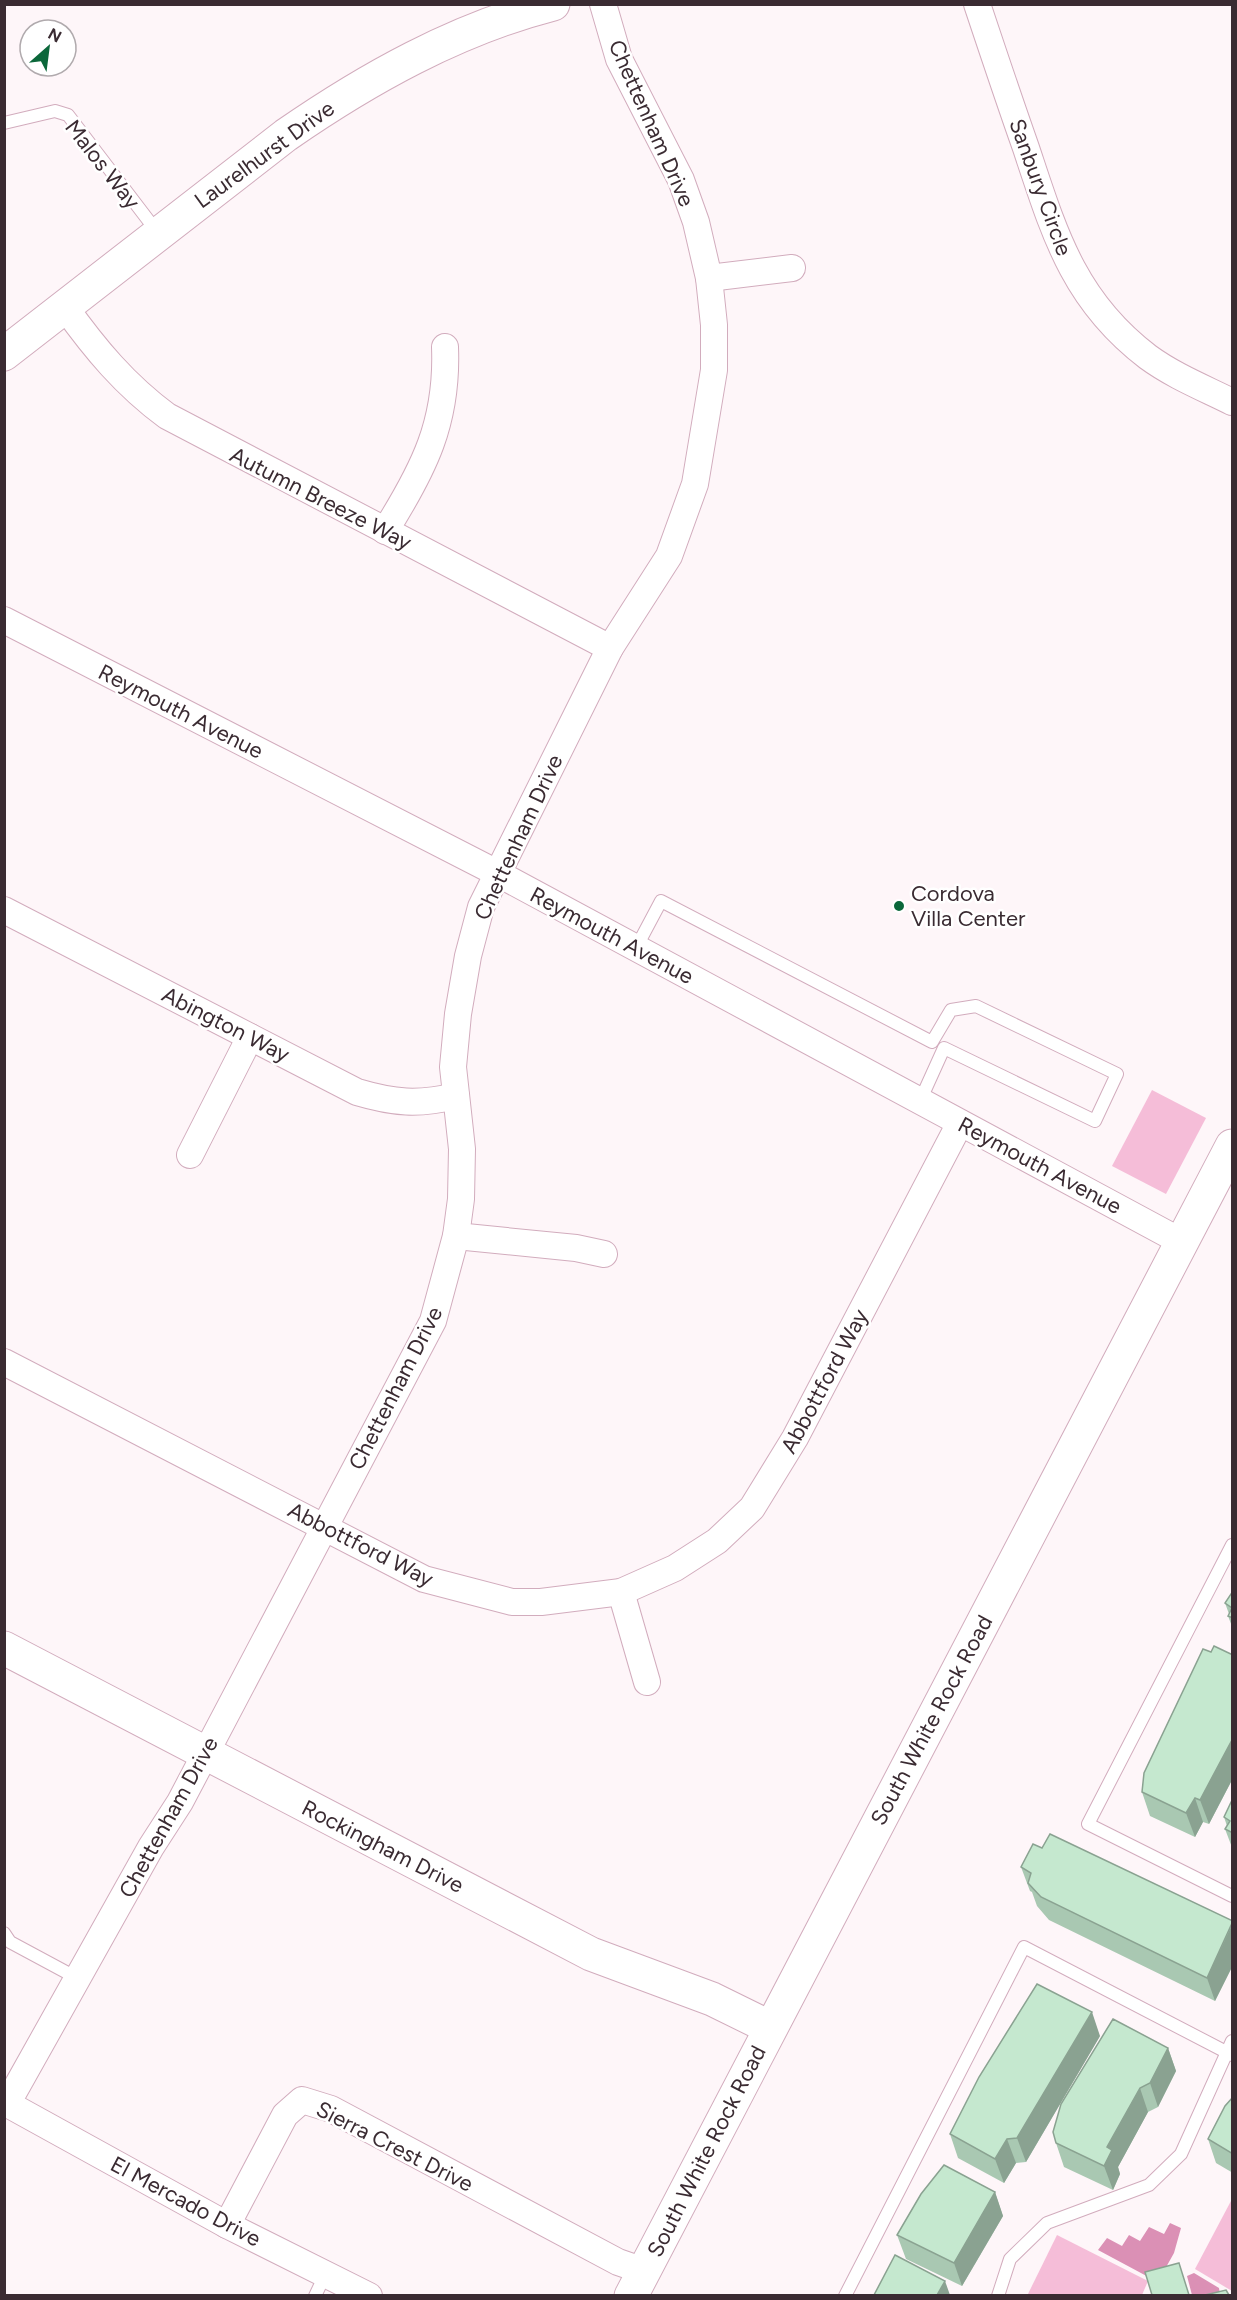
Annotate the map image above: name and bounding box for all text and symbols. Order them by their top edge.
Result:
north arrow [18,18,78,78]
text: N [45,24,65,46]
street label: Chettenham Drive [603,36,700,211]
street label: Laurelhurst Drive [189,95,339,214]
street label: Malos Way [59,114,146,215]
street label: Sanbury Circle [1003,115,1078,259]
street label: Autumn Breeze Way [225,441,416,556]
street label: Reymouth Avenue [94,658,268,765]
street label: Chettenham Drive [468,750,569,924]
place label: Cordova Villa Center [911,880,1026,932]
street label: Reymouth Avenue [525,881,698,990]
marker: Cordova Villa Center [892,899,906,913]
street label: Abington Way [157,981,295,1068]
street label: Reymouth Avenue [953,1111,1126,1220]
street label: Chettenham Drive [343,1302,448,1474]
street label: Abbottford Way [775,1304,874,1458]
street label: Abbottford Way [284,1496,438,1593]
street label: South White Rock Road [865,1611,998,1830]
street label: Chettenham Drive [113,1732,224,1902]
street label: Rockingham Drive [297,1794,468,1899]
street label: South White Rock Road [641,2041,772,2262]
street label: Sierra Crest Drive [312,2095,478,2198]
street label: El Mercado Drive [106,2150,266,2252]

